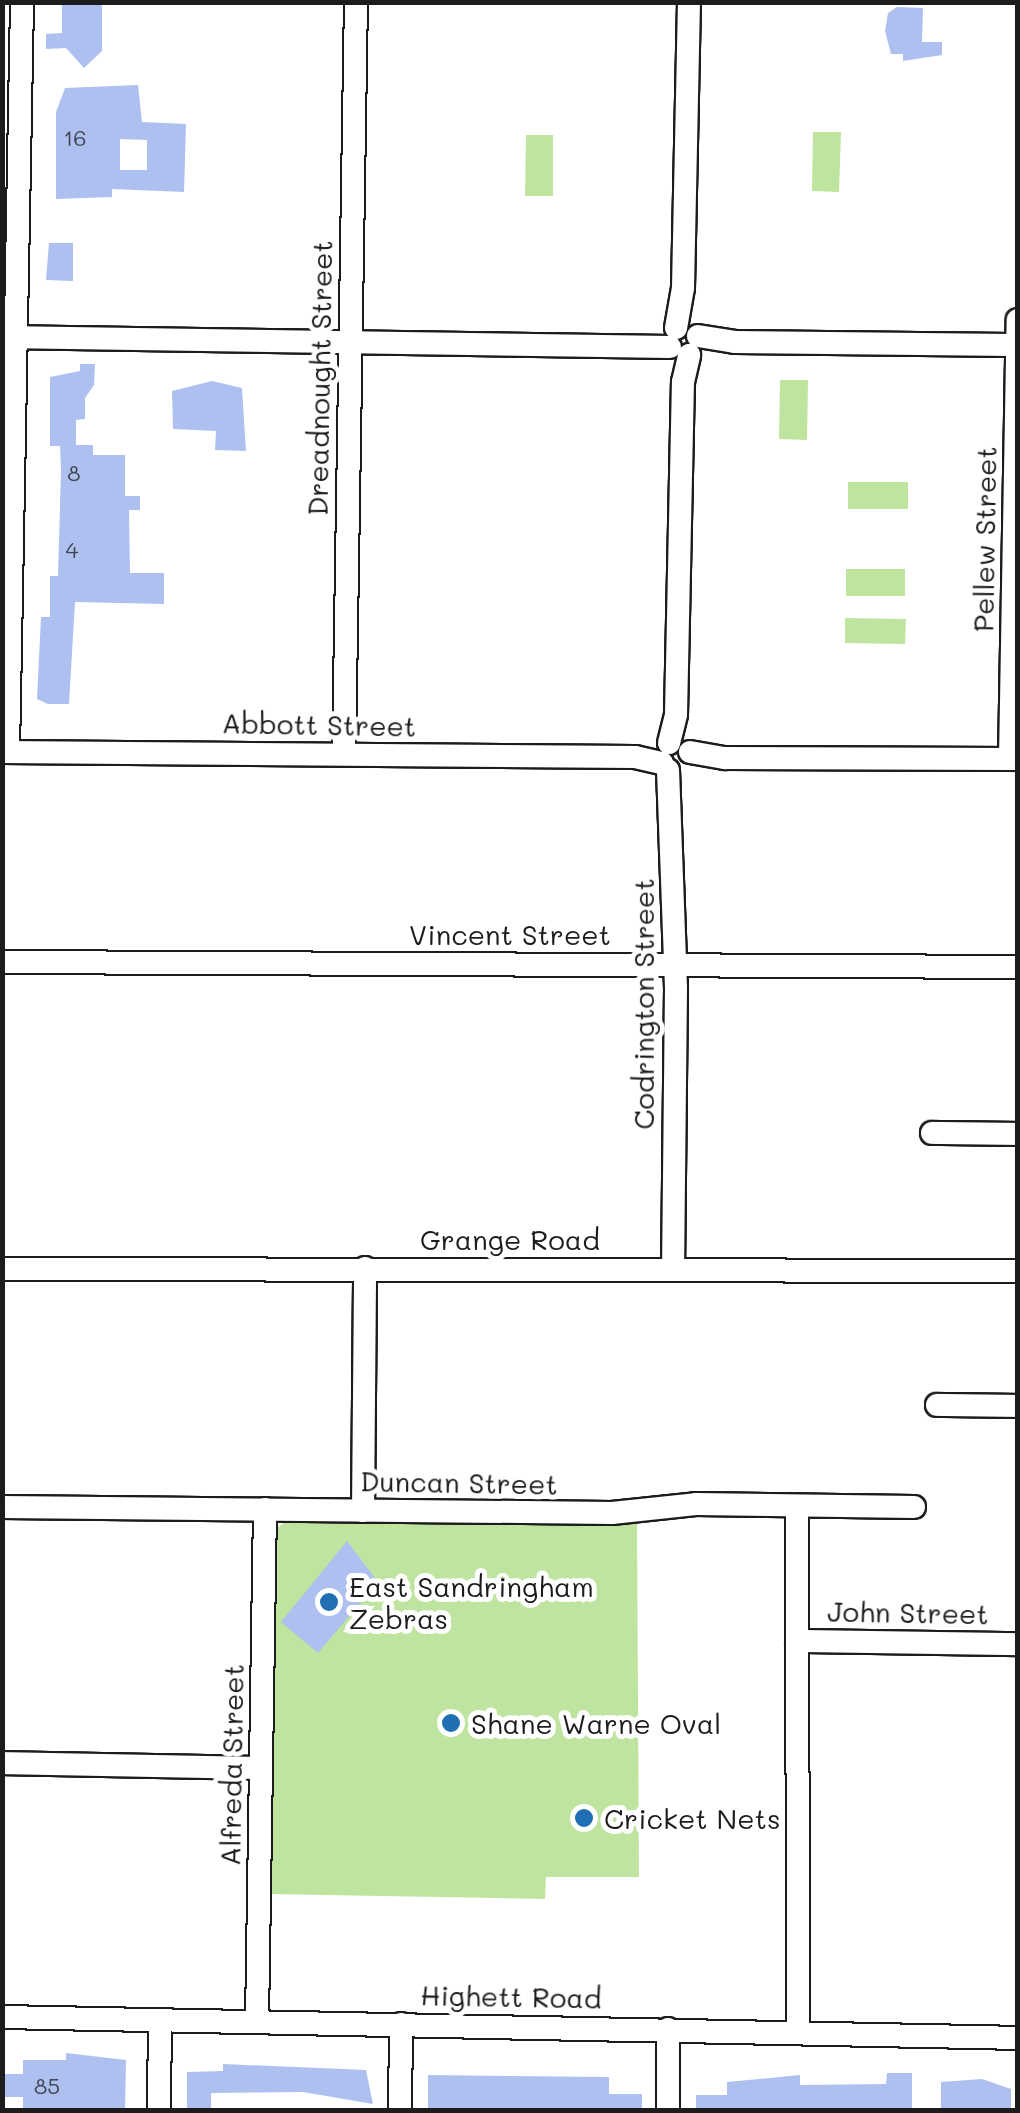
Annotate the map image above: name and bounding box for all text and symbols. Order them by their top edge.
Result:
house number: 16 [63,125,87,151]
street label: Dreadnought Street [300,240,338,516]
street label: Pellew Street [966,446,1002,632]
house number: 8 [67,460,81,486]
house number: 4 [66,537,78,563]
street label: Abbott Street [222,706,416,742]
street label: Codrington Street [626,878,660,1130]
street label: Vincent Street [409,917,611,951]
street label: Grange Road [420,1222,600,1256]
street label: Duncan Street [360,1463,558,1501]
place label: East Sandringham Zebras [349,1569,594,1635]
marker: East Sandringham Zebras [318,1591,340,1613]
street label: John Street [827,1594,989,1630]
street label: Alfreda Street [212,1664,250,1866]
place label: Shane Warne Oval [471,1706,721,1740]
marker: Shane Warne Oval [440,1712,462,1734]
place label: Cricket Nets [604,1801,780,1835]
marker: Cricket Nets [573,1807,595,1829]
street label: Highett Road [420,1978,602,2014]
house number: 85 [34,2073,60,2099]

